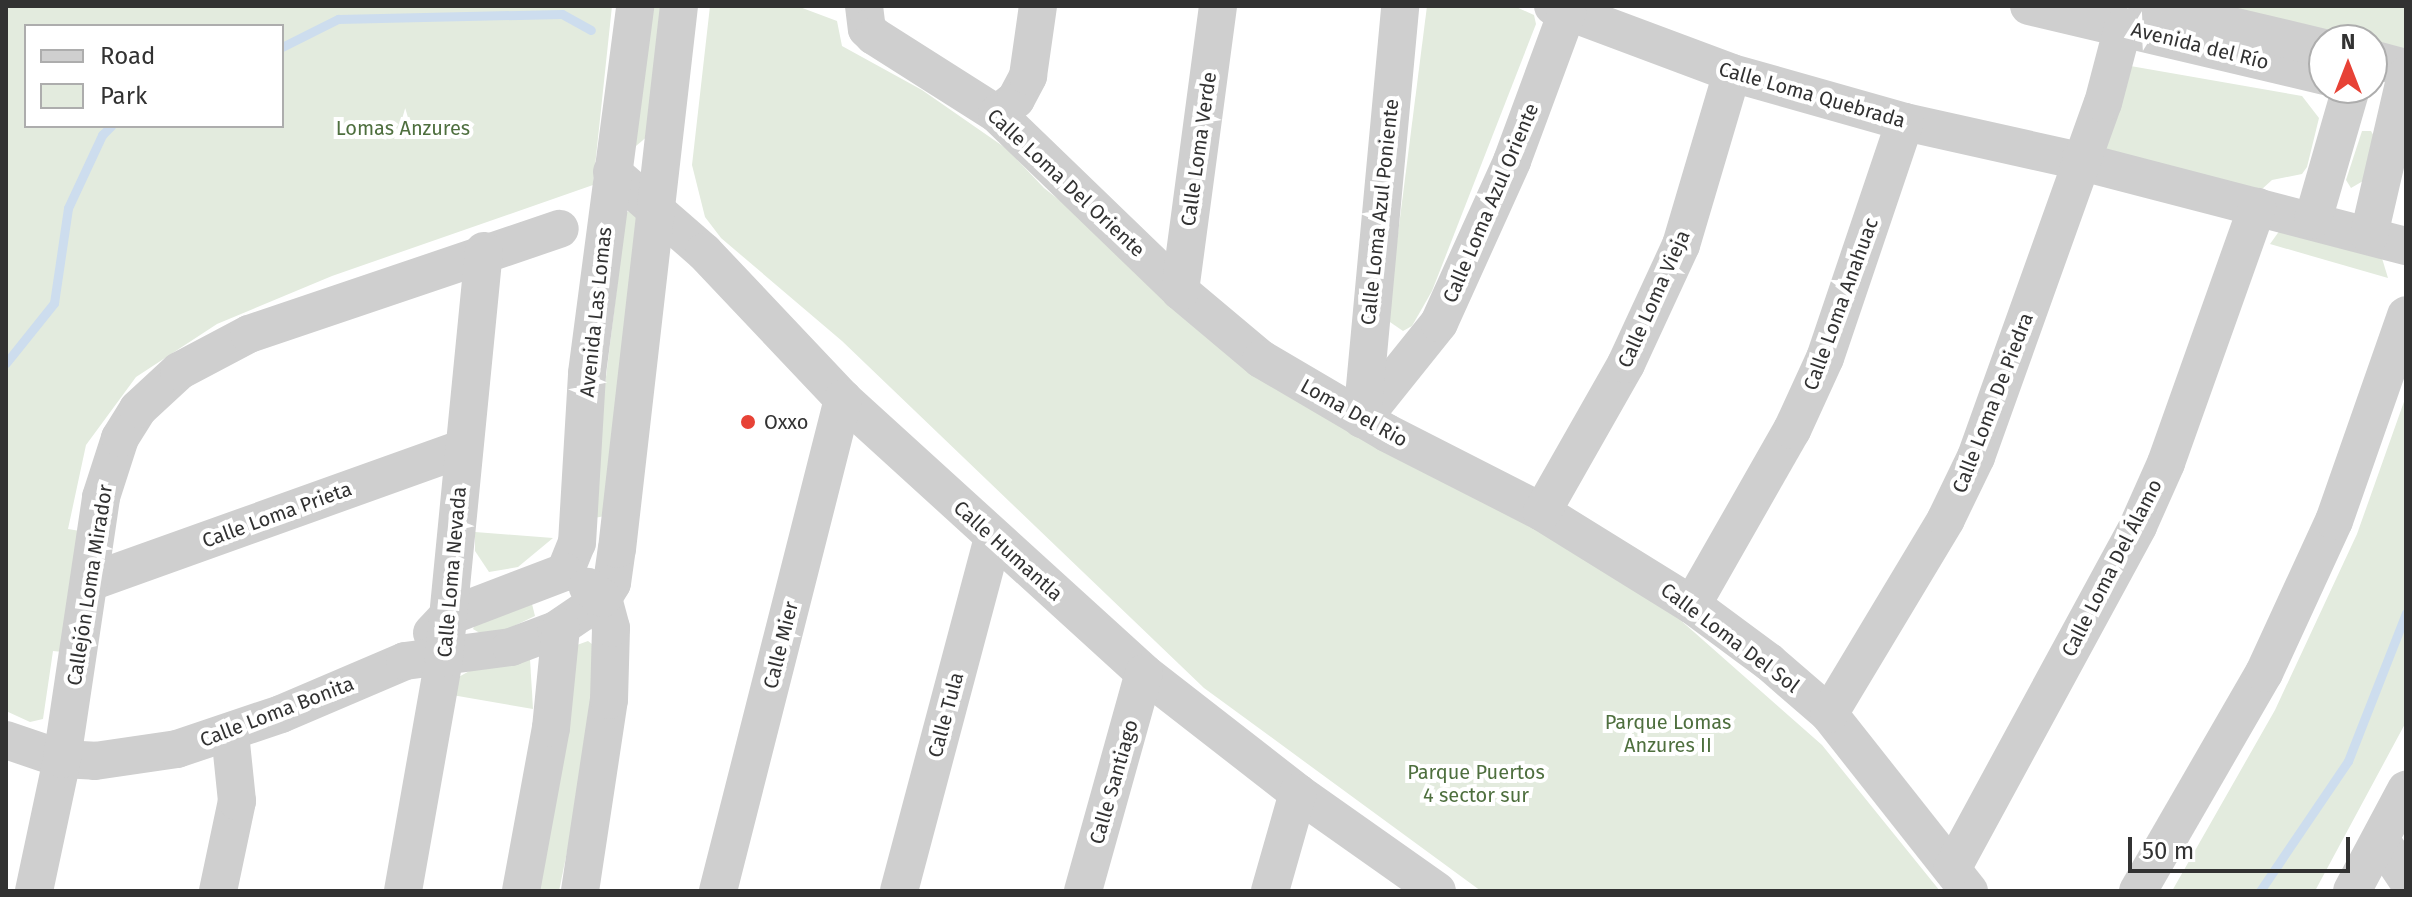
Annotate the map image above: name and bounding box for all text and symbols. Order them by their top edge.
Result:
street label: Avenida del Río [2129,17,2271,75]
legend [24,24,284,128]
north arrow [2308,24,2388,104]
text: N [2341,28,2355,55]
text: Road [100,42,155,70]
street label: Calle Loma Quebrada [1716,57,1908,133]
street label: Calle Loma Verde [1176,70,1222,228]
text: Park [100,82,147,110]
street label: Calle Loma Azul Poniente [1356,98,1404,326]
street label: Calle Loma Azul Oriente [1438,100,1544,306]
street label: Calle Loma Del Oriente [982,104,1150,262]
park label: Lomas Anzures [336,116,470,140]
street label: Calle Loma Anahuac [1799,214,1883,394]
street label: Avenida Las Lomas [575,226,617,398]
street label: Calle Loma Vieja [1613,226,1695,372]
street label: Calle Loma De Piedra [1948,310,2038,496]
street label: Loma Del Rio [1296,374,1412,452]
place label: Oxxo [764,410,809,434]
marker: Oxxo [739,413,757,431]
street label: Calle Loma Del Álamo [2057,475,2167,661]
street label: Calle Loma Prieta [199,477,355,553]
street label: Callejón Loma Mirador [62,483,118,687]
street label: Calle Loma Nevada [433,485,471,659]
street label: Calle Humantla [949,496,1067,606]
street label: Calle Loma Del Sol [1656,578,1804,698]
street label: Calle Mier [759,599,803,691]
street label: Calle Tula [923,670,969,760]
street label: Calle Loma Bonita [197,672,357,752]
park label: Parque Lomas Anzures II [1605,711,1731,758]
street label: Calle Santiago [1085,717,1143,847]
park label: Parque Puertos 4 sector sur [1407,761,1545,808]
scale bar [2132,821,2354,871]
text: 50 m [2142,837,2194,865]

